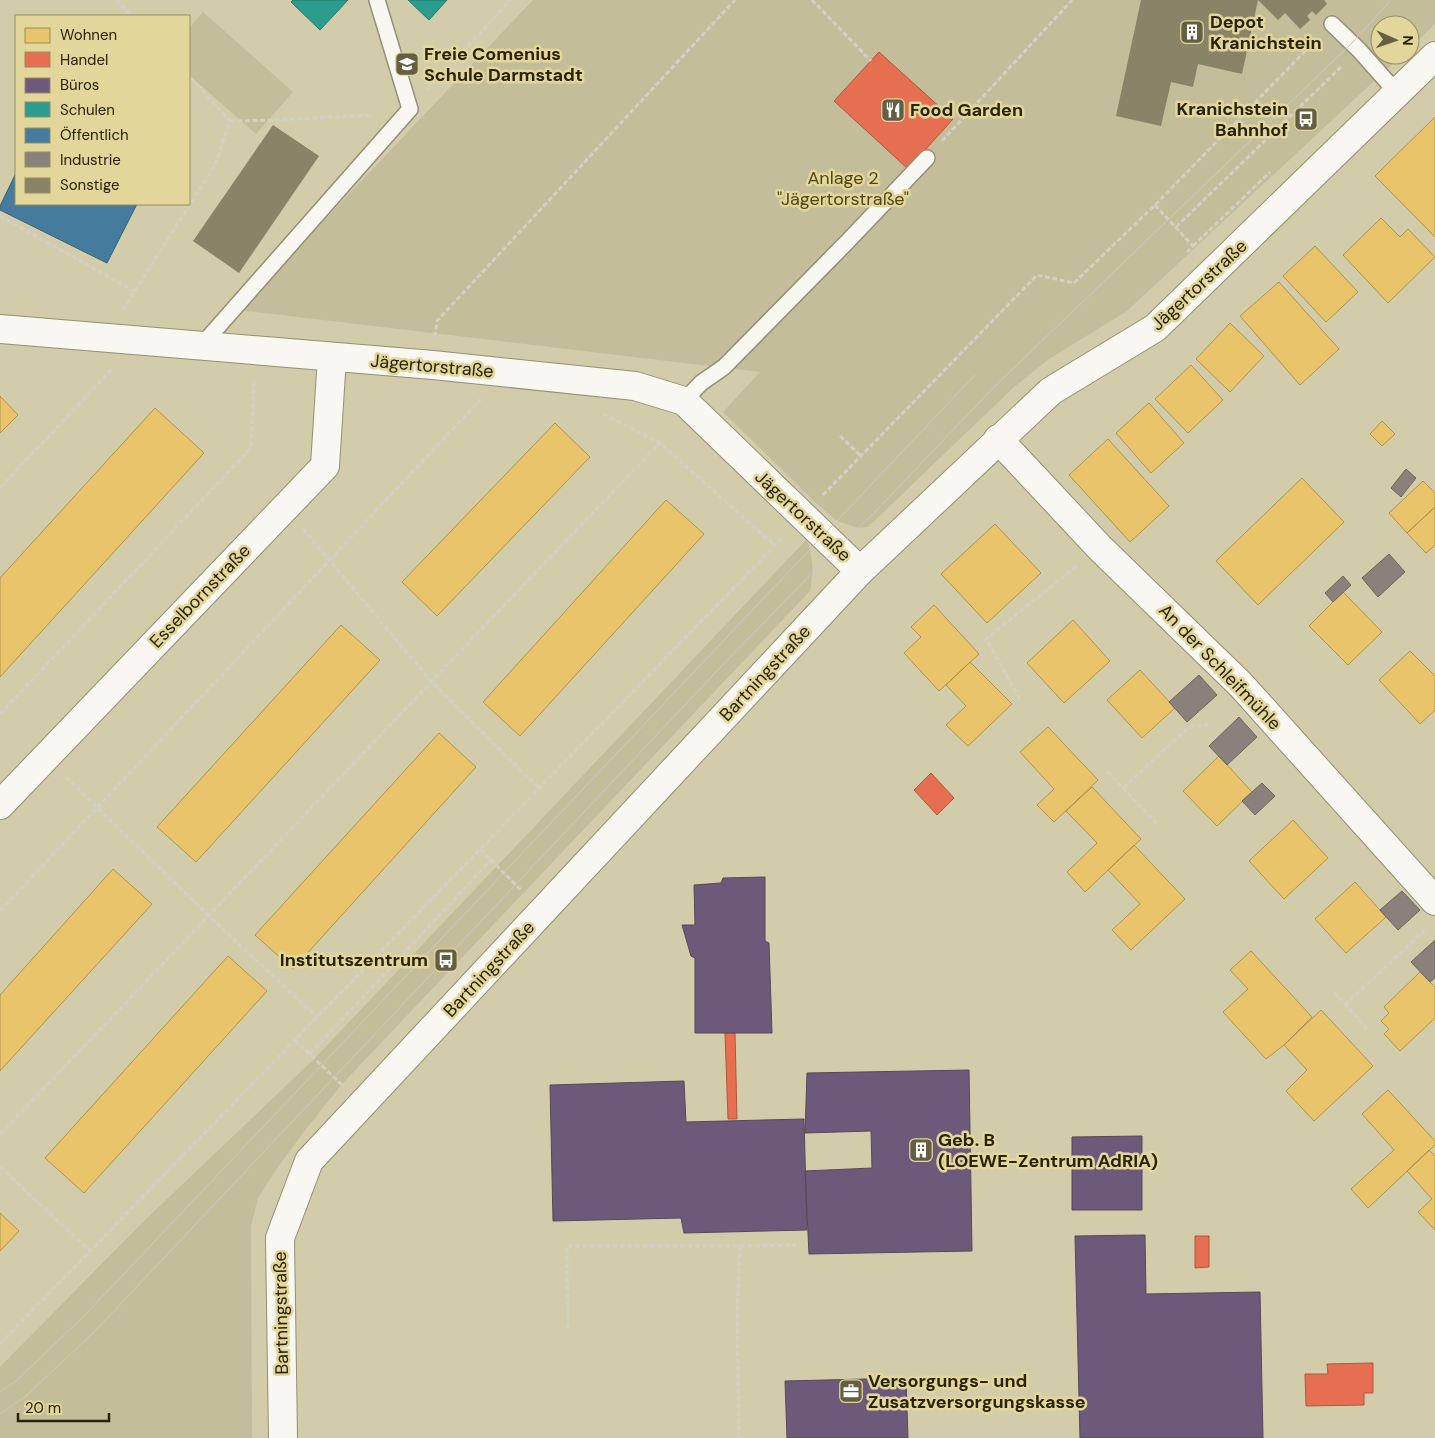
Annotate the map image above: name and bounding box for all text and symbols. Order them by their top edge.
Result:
place label: Depot Kranichstein [1210,10,1322,55]
legend [15,15,190,205]
north arrow [1370,15,1420,65]
building icon: Depot Kranichstein [1179,19,1205,45]
text: Wohnen [60,25,117,45]
text: N [1399,35,1417,46]
place label: Freie Comenius Schule Darmstadt [424,42,583,87]
text: Handel [60,50,108,70]
school or university icon: Freie Comenius Schule Darmstadt [394,51,420,77]
text: Büros [60,75,99,95]
restaurant icon: Food Garden [880,97,906,123]
place label: Kranichstein Bahnhof [1177,97,1288,142]
place label: Food Garden [910,98,1023,122]
text: Schulen [60,100,115,120]
bus stop icon: Kranichstein Bahnhof [1293,106,1319,132]
text: Öffentlich [60,125,129,145]
text: Industrie [60,150,121,170]
park label: Anlage 2 "Jägertorstraße" [777,166,909,211]
text: Sonstige [60,175,119,195]
street label: Jägertorstraße [1146,234,1252,336]
street label: Jägertorstraße [369,349,495,383]
street label: Jägertorstraße [750,465,856,567]
street label: Esselbornstraße [144,539,256,653]
street label: An der Schleifmühle [1153,599,1287,735]
street label: Bartningstraße [714,620,816,726]
street label: Bartningstraße [438,916,540,1022]
bus stop icon: Institutszentrum [433,947,459,973]
place label: Institutszentrum [280,948,428,972]
place label: Geb. B (LOEWE-Zentrum AdRIA) [938,1128,1158,1173]
building icon: Geb. B (LOEWE-Zentrum AdRIA) [908,1137,934,1163]
street label: Bartningstraße [268,1251,294,1375]
place label: Versorgungs- und Zusatzversorgungskasse [868,1369,1086,1414]
office icon: Versorgungs- und Zusatzversorgungskasse [838,1378,864,1404]
scale bar [18,1390,109,1422]
text: 20 m [25,1398,61,1418]

